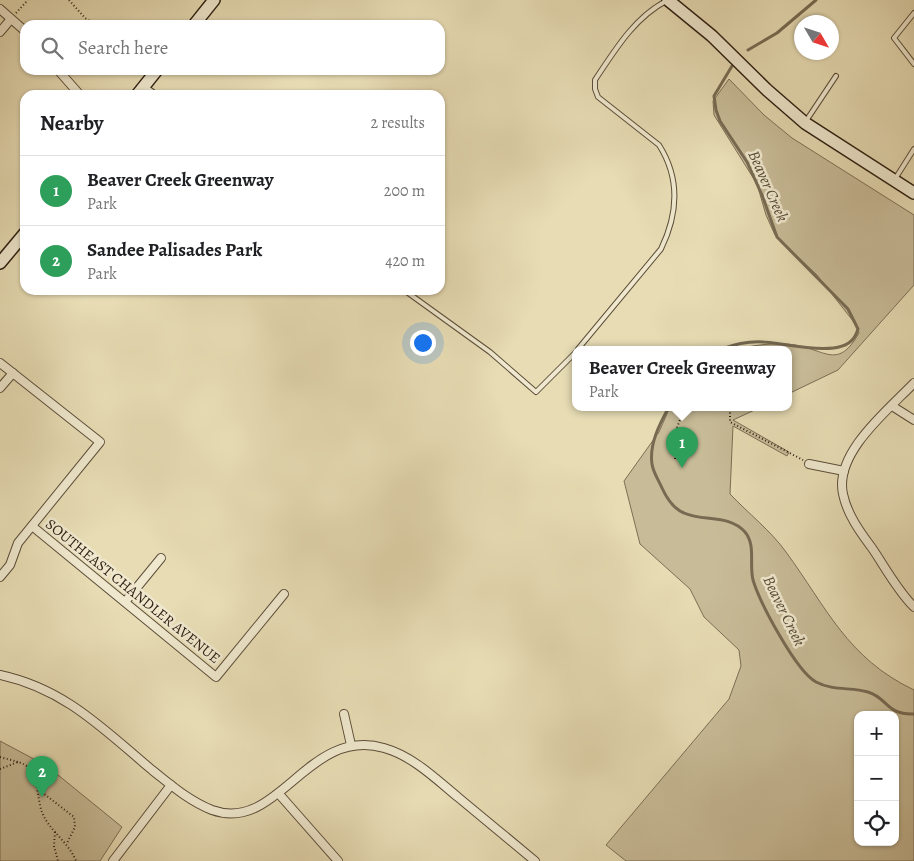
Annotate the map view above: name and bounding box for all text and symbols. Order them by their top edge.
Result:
north arrow [794,15,839,60]
search box [20,20,445,75]
icon: search [38,34,66,62]
text: Search here [78,35,168,61]
text: Nearby [40,109,103,137]
text: 2 results [370,112,425,134]
water label: Beaver Creek [743,147,793,225]
text: Beaver Creek Greenway [87,167,274,193]
text: 1 [53,180,59,202]
text: 200 m [384,180,425,202]
text: Park [87,193,117,215]
text: Sandee Palisades Park [87,237,262,263]
text: 2 [52,250,60,272]
text: 420 m [385,250,425,272]
text: Park [87,263,117,285]
your location [410,330,436,356]
popup [572,346,792,411]
text: Beaver Creek Greenway [589,355,775,381]
text: Park [589,381,619,403]
pin: 1 [666,427,698,468]
street label: SOUTHEAST CHANDLER AVENUE [41,514,225,668]
water label: Beaver Creek [757,572,811,650]
map controls [854,711,899,846]
button: + [854,711,899,756]
pin: 2 [26,756,58,797]
button: − [854,756,899,801]
button: locate [854,801,899,846]

